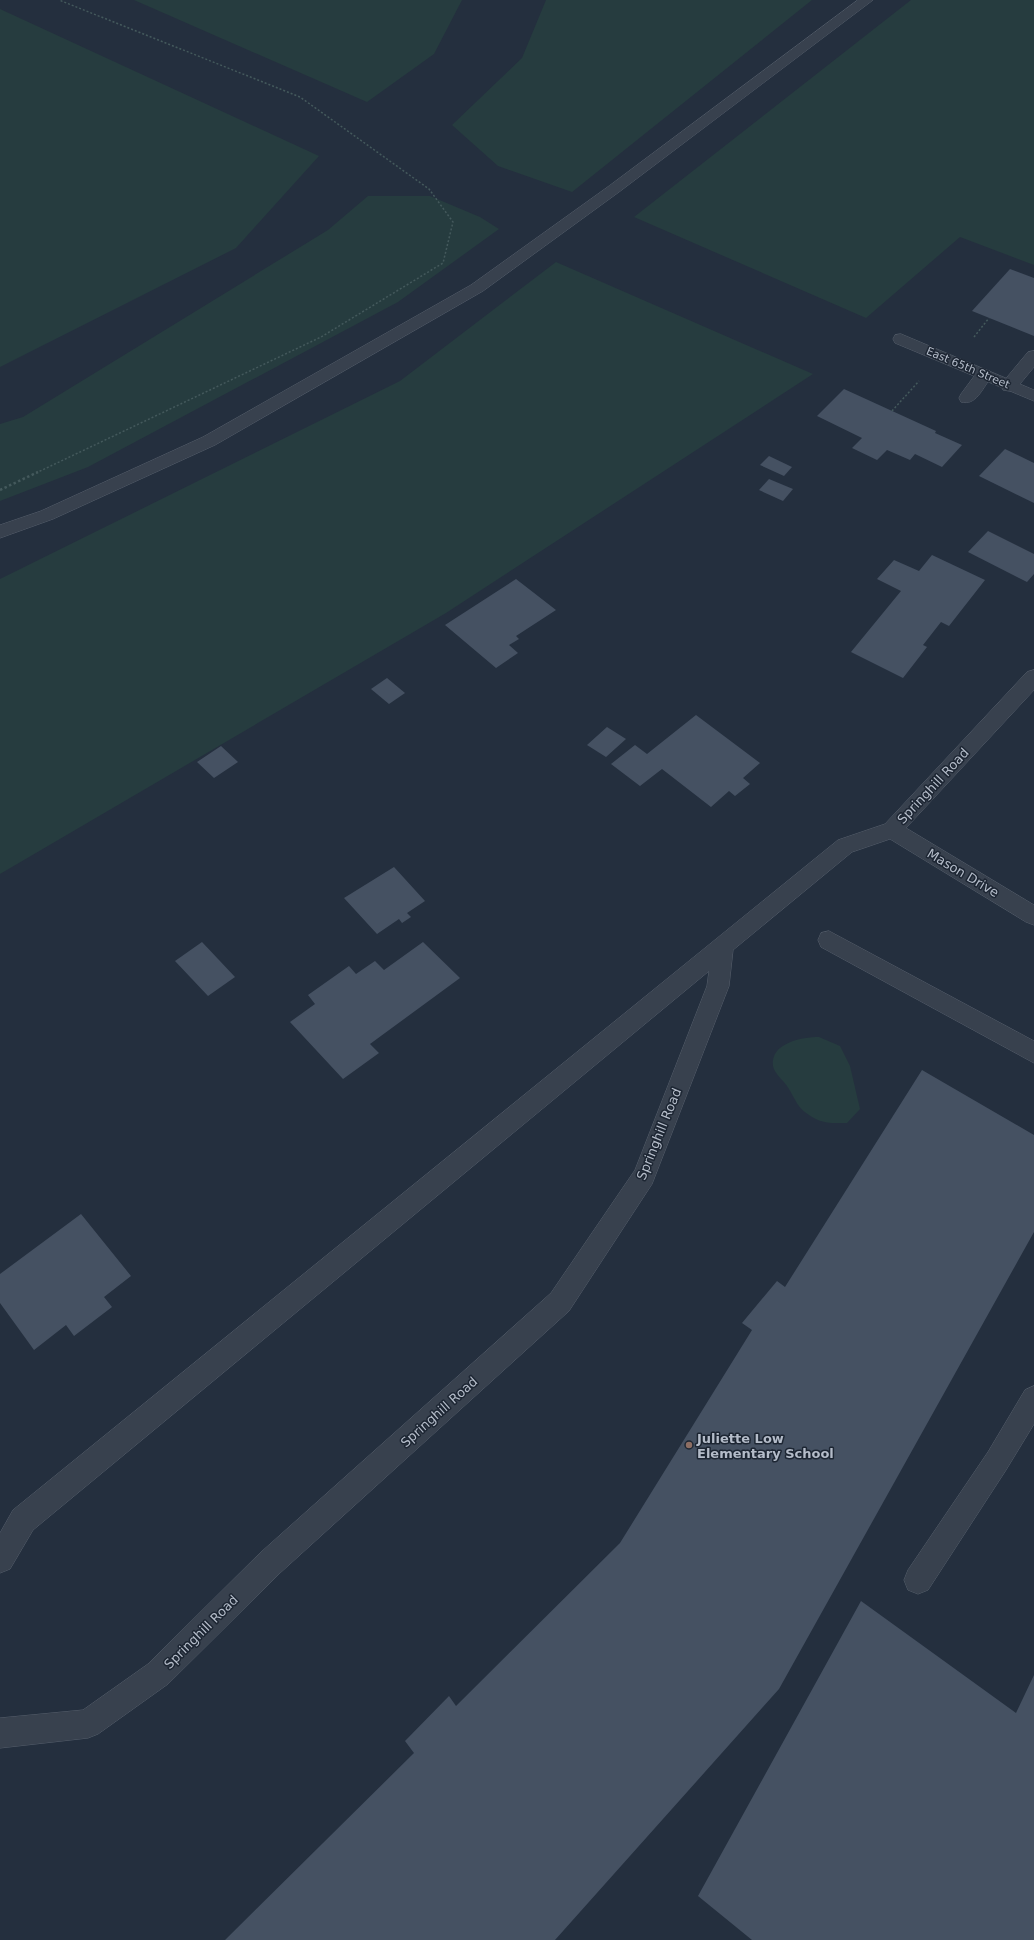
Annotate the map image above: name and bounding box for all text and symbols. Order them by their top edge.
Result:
street label: East 65th Street [924,345,1012,392]
street label: Springhill Road [894,745,972,827]
street label: Mason Drive [924,846,1002,900]
street label: Springhill Road [634,1086,684,1182]
street label: Springhill Road [398,1374,480,1450]
place label: Juliette Low Elementary School [696,1431,834,1461]
marker: Juliette Low Elementary School [684,1440,694,1450]
street label: Springhill Road [161,1592,241,1672]

